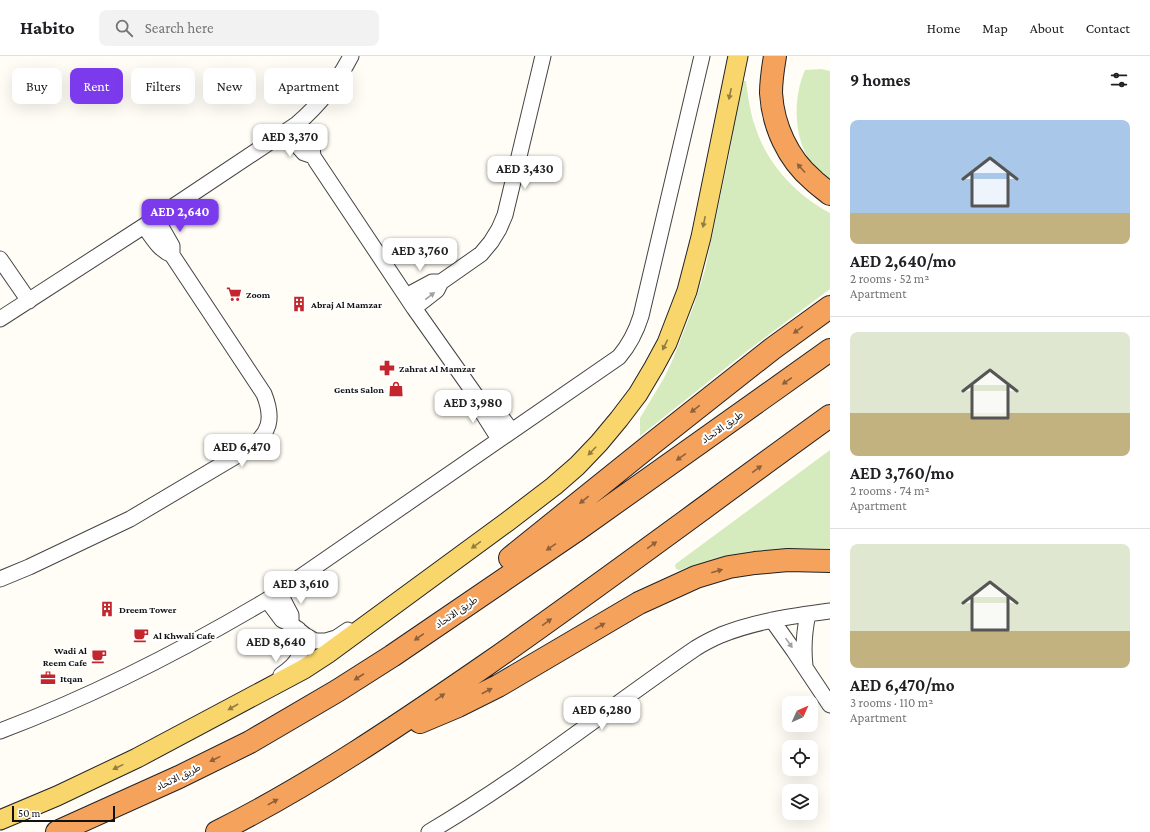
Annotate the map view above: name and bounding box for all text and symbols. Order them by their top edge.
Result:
search box [99,10,379,46]
text: Habito [20,17,75,38]
icon: search [113,17,135,39]
text: Search here [145,20,214,36]
text: Home [927,20,960,36]
text: Map [982,20,1008,36]
text: About [1030,20,1064,36]
text: Contact [1086,20,1130,36]
chip: Buy [12,68,62,104]
chip: Rent [70,68,123,104]
chip: Filters [131,68,195,104]
chip: New [203,68,256,104]
chip: Apartment [264,68,353,104]
icon: filters [1108,69,1130,91]
text: 9 homes [850,71,910,90]
one-way arrow [727,88,733,100]
pin: AED 3,370 [244,124,336,158]
text: AED 3,370 [262,129,318,144]
icon: home [954,146,1026,218]
pin: AED 3,430 [479,156,571,190]
text: AED 3,430 [496,161,554,176]
one-way arrow [796,163,806,173]
pin: AED 2,640 [134,199,226,233]
text: AED 2,640 [151,204,209,219]
one-way arrow [701,215,707,228]
pin: AED 3,760 [374,238,466,272]
text: AED 3,760 [391,243,449,258]
text: AED 2,640/mo [850,252,956,271]
text: 2 rooms · 52 m² [850,271,929,286]
supermarket icon: Zoom [225,285,243,303]
text: Apartment [850,286,907,301]
place label: Zoom [246,289,271,300]
one-way arrow [424,292,435,301]
building icon: Abraj Al Mamzar [290,295,308,313]
place label: Abraj Al Mamzar [310,299,382,311]
one-way arrow [793,326,804,334]
one-way arrow [662,339,668,351]
icon: home [954,358,1026,430]
pharmacy icon: Zahrat Al Mamzar [378,359,396,377]
place label: Zahrat Al Mamzar [399,363,476,374]
one-way arrow [782,377,792,385]
shop icon: Gents Salon [387,380,405,398]
place label: Gents Salon [334,384,384,395]
pin: AED 3,980 [427,390,519,424]
text: AED 3,980 [444,395,503,410]
one-way arrow [690,405,701,413]
street label: طريق الاتحاد [699,408,746,446]
pin: AED 6,470 [196,434,288,468]
text: AED 6,470 [213,439,271,454]
one-way arrow [587,446,596,456]
one-way arrow [676,453,686,461]
text: AED 3,760/mo [850,464,954,483]
one-way arrow [752,465,762,473]
text: 2 rooms · 74 m² [850,483,930,498]
one-way arrow [578,495,589,504]
text: Apartment [850,498,907,513]
one-way arrow [471,541,481,549]
one-way arrow [647,542,657,550]
one-way arrow [546,543,556,551]
one-way arrow [711,568,723,574]
icon: home [954,570,1026,642]
pin: AED 3,610 [255,571,347,605]
text: AED 3,610 [273,576,329,591]
street label: طريق الاتحاد [433,594,480,631]
building icon: Dreem Tower [98,600,116,618]
place label: Dreem Tower [119,604,177,615]
one-way arrow [541,618,552,626]
one-way arrow [594,623,606,629]
cafe icon: Al Khwali Cafe [132,626,150,644]
pin: AED 8,640 [230,629,322,663]
place label: Al Khwali Cafe [152,630,215,641]
one-way arrow [414,633,425,641]
text: AED 8,640 [246,634,306,649]
one-way arrow [785,638,793,649]
place label: Wadi Al Reem Cafe [43,645,87,668]
cafe icon: Wadi Al Reem Cafe [90,647,108,665]
office icon: Itqan [39,669,57,687]
place label: Itqan [60,673,83,684]
one-way arrow [354,673,364,681]
text: AED 6,470/mo [850,676,955,695]
one-way arrow [482,688,493,694]
one-way arrow [435,693,446,701]
text: 3 rooms · 110 m² [850,695,933,710]
north arrow [782,696,818,732]
map controls [782,696,818,820]
pin: AED 6,280 [556,697,648,731]
text: AED 6,280 [572,702,632,717]
one-way arrow [227,703,239,710]
text: Apartment [850,710,907,725]
button: locate [782,740,818,776]
one-way arrow [209,756,220,762]
street label: طريق الاتحاد [154,761,203,794]
one-way arrow [112,764,124,770]
button: layers [782,784,818,820]
one-way arrow [267,799,279,806]
scale bar [12,804,115,823]
text: 50 m [18,807,40,819]

